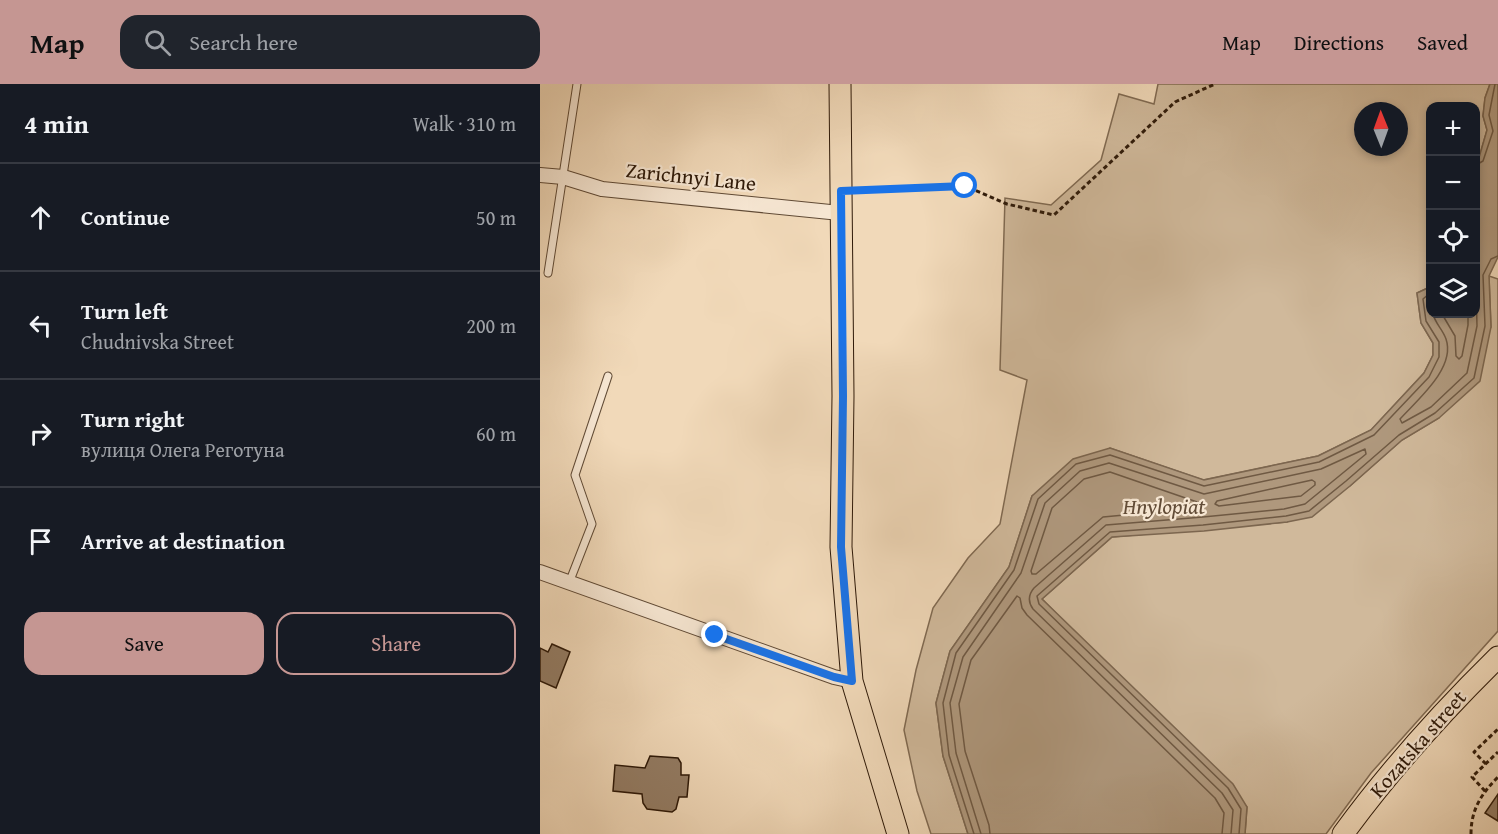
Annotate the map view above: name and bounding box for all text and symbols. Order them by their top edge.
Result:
search box [120,15,540,69]
text: Map [30,22,84,63]
icon: search [141,26,174,59]
text: Search here [189,26,298,58]
text: Map [1222,27,1261,58]
text: Directions [1294,27,1384,58]
text: Saved [1417,27,1468,58]
north arrow [1354,102,1408,156]
map controls [1426,102,1480,318]
button: + [1426,102,1480,156]
text: 4 min [24,104,89,143]
text: Walk · 310 m [413,109,516,138]
street label: Zarichnyi Lane [624,154,758,199]
button: − [1426,156,1480,210]
route start [951,172,977,198]
icon: ahead [24,201,57,234]
text: Continue [81,201,170,233]
text: 50 m [476,203,516,232]
button: locate [1426,210,1480,264]
button: layers [1426,264,1480,318]
text: Turn left [81,295,168,327]
icon: left [24,309,57,342]
text: 200 m [466,311,516,340]
text: Chudnivska Street [81,327,234,356]
text: Turn right [81,403,184,435]
icon: right [24,417,57,450]
text: 60 m [476,419,516,448]
text: вулиця Олега Реготуна [81,435,284,464]
water label: Hnylopiat [1122,490,1206,522]
icon: arrive [24,525,57,558]
text: Arrive at destination [81,525,285,557]
button: Save [24,612,264,675]
button: Share [276,612,516,675]
route end [701,621,727,647]
street label: Kozatska street [1362,682,1474,805]

